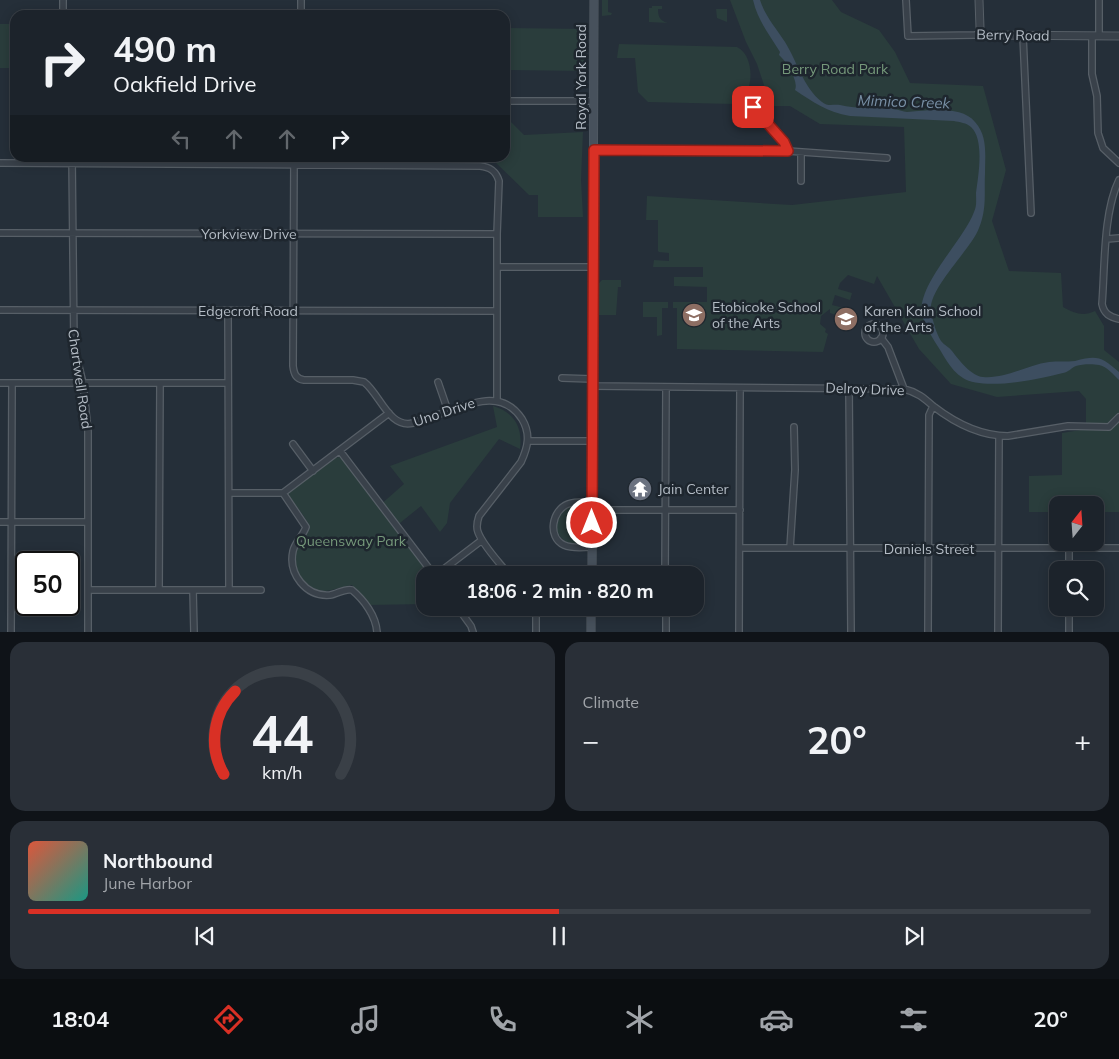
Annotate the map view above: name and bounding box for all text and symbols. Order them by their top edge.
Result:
street label: Royal York Road [572,24,590,130]
street label: Berry Road [976,25,1050,45]
text: 490 m [113,27,217,71]
icon: right [30,30,95,95]
park label: Berry Road Park [782,60,889,78]
text: Oakfield Drive [113,70,256,98]
pin [732,86,774,128]
water label: Mimico Creek [857,90,952,113]
icon: arrive [739,93,767,121]
icon: left [167,125,195,153]
icon: ahead [220,125,248,153]
icon: ahead [273,125,301,153]
icon: right [326,125,354,153]
street label: Yorkview Drive [200,225,297,243]
place label: Etobicoke School of the Arts [712,298,821,332]
street label: Edgecroft Road [198,302,298,320]
school or university icon: Etobicoke School of the Arts [681,302,707,328]
place label: Karen Kain School of the Arts [864,302,981,336]
school or university icon: Karen Kain School of the Arts [833,306,859,332]
street label: Chartwell Road [64,328,96,430]
street label: Delroy Drive [825,379,905,399]
street label: Uno Drive [411,394,477,430]
temple icon: Jain Center [627,476,653,502]
place label: Jain Center [658,480,730,498]
position arrow [565,496,617,548]
north arrow [1049,496,1104,551]
map controls [1049,496,1104,616]
park label: Queensway Park [296,532,407,550]
street label: Daniels Street [884,540,974,558]
speed limit sign: 50 [15,551,80,616]
button: search [1049,561,1104,616]
text: 18:06 · 2 min · 820 m [466,579,654,603]
text: Climate [583,692,639,712]
text: 44 [251,701,313,766]
text: 20° [807,716,867,764]
text: − [583,723,599,758]
text: + [1074,723,1091,758]
text: km/h [262,761,302,783]
text: Northbound [103,849,213,873]
text: June Harbor [103,873,192,893]
icon: previous [191,922,219,950]
icon: pause [545,922,573,950]
icon: next [900,922,928,950]
icon: directions [211,1002,246,1037]
icon: music [348,1002,383,1037]
icon: phone [485,1002,520,1037]
icon: climate [622,1002,657,1037]
icon: car [759,1002,794,1037]
icon: filters [896,1002,931,1037]
text: 18:04 [51,1005,109,1033]
text: 20° [1033,1005,1068,1033]

